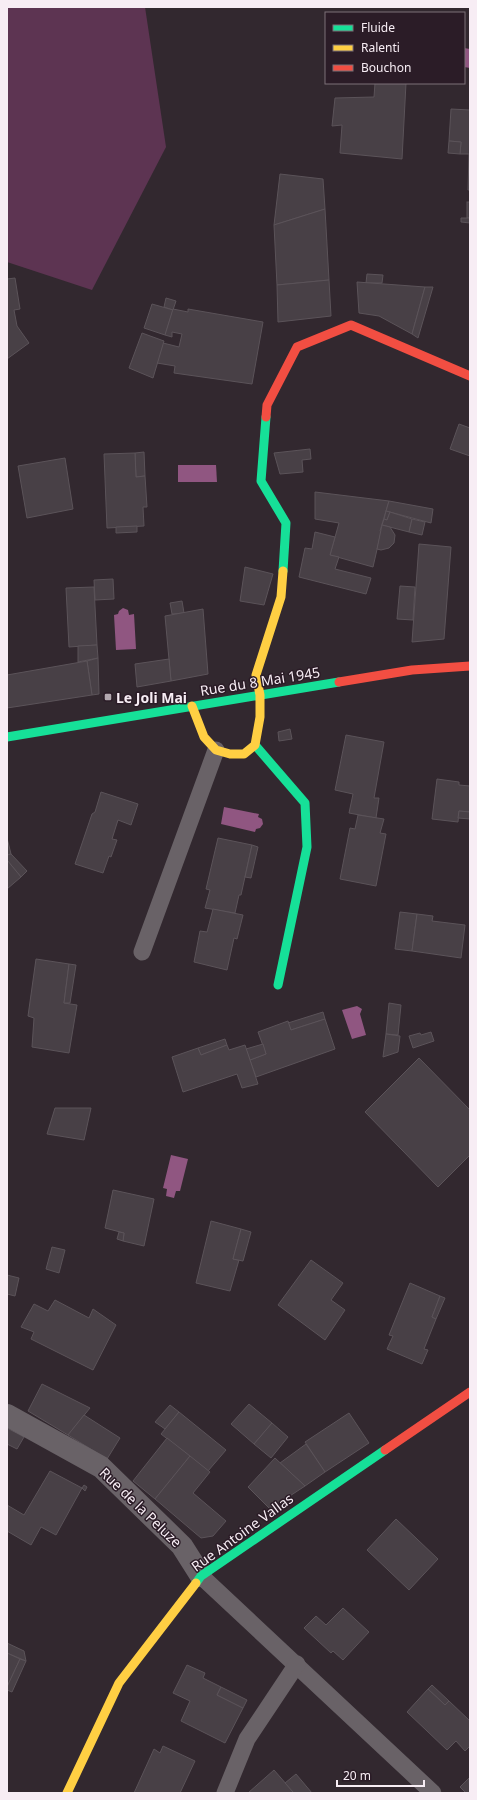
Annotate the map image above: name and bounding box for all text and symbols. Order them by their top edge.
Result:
legend [325,12,465,84]
text: Fluide [361,19,395,36]
text: Ralenti [361,39,400,56]
text: Bouchon [361,59,411,76]
street label: Rue du 8 Mai 1945 [199,662,321,700]
place label: Le Joli Mai [116,688,187,707]
marker: Le Joli Mai [103,692,113,702]
street label: Rue de la Peluze [96,1463,186,1551]
street label: Rue Antoine Vallas [187,1488,297,1575]
scale bar [337,1762,424,1788]
text: 20 m [343,1767,371,1784]

